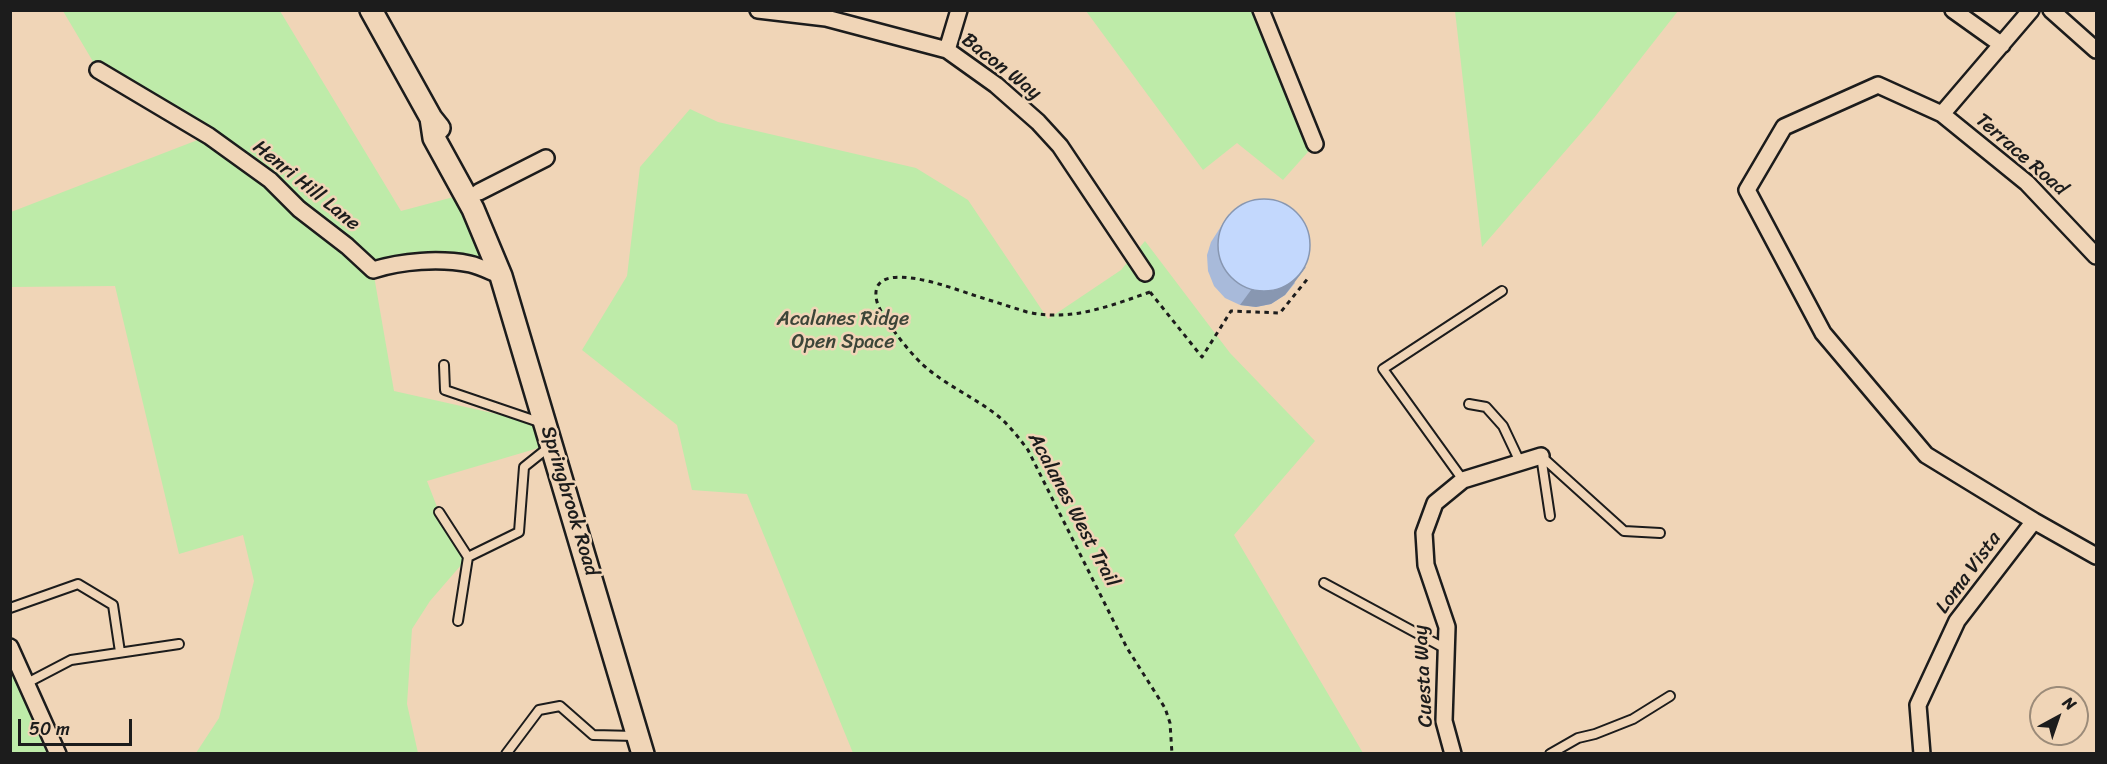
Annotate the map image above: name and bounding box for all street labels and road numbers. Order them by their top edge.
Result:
street label: Bacon Way [956,28,1046,106]
street label: Terrace Road [1970,109,2072,201]
street label: Henri Hill Lane [248,136,364,236]
street label: Springbrook Road [535,423,603,579]
street label: Acalanes West Trail [1022,429,1124,591]
street label: Loma Vista [1931,527,2007,619]
street label: Cuesta Way [1409,624,1439,728]

